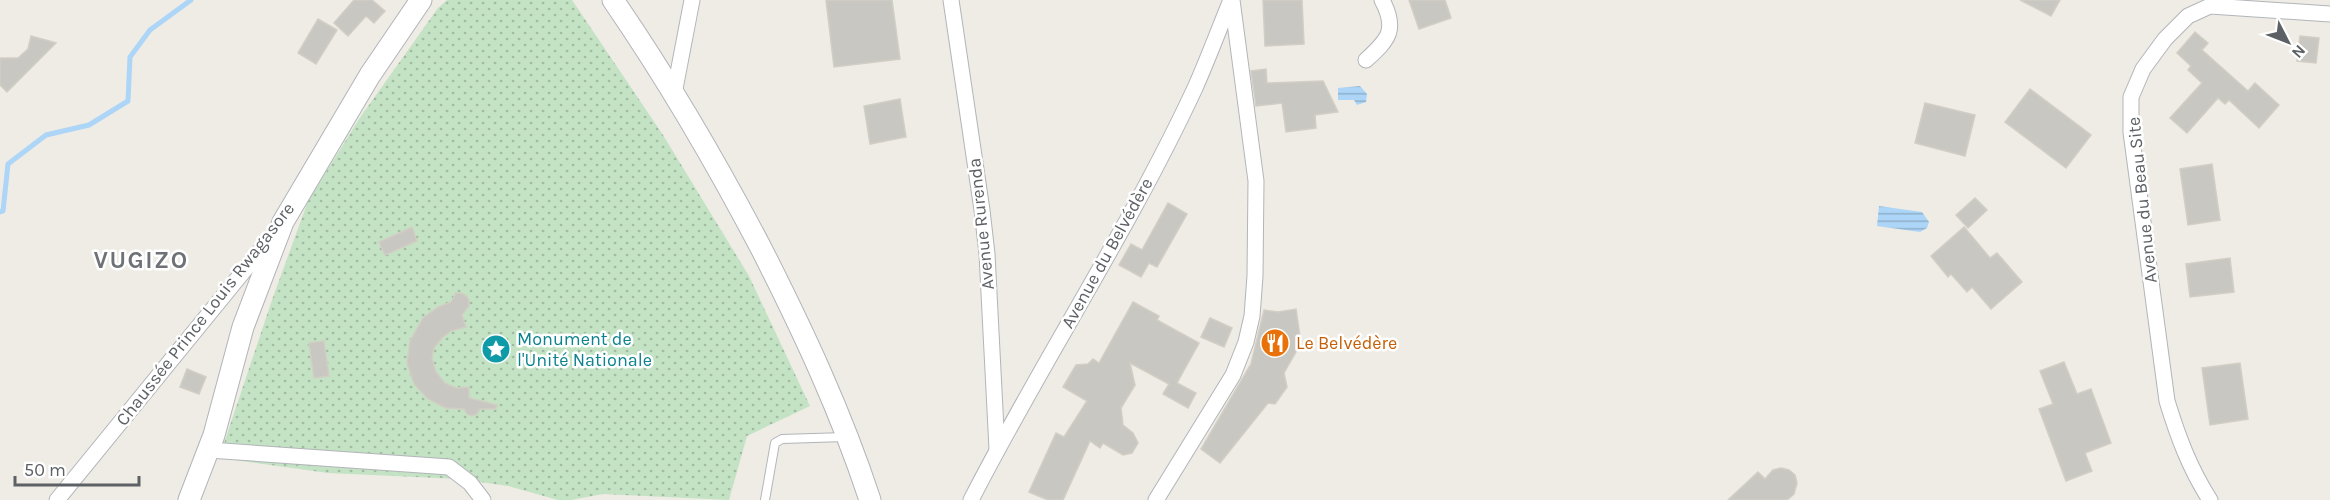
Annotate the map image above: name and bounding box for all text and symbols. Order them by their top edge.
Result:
north arrow [2258,12,2318,72]
text: N [2288,41,2310,62]
street label: Avenue du Beau Site [2122,116,2162,284]
street label: Avenue Rurenda [963,157,999,291]
street label: Avenue du Belvédère [1056,174,1158,332]
street label: Chaussée Prince Louis Rwagasore [111,198,299,430]
district label: VUGIZO [93,246,189,274]
restaurant icon: Le Belvédère [1259,327,1291,359]
place label: Monument de l'Unité Nationale [517,328,652,371]
place label: Le Belvédère [1296,332,1397,354]
place icon: Monument de l'Unité Nationale [480,333,512,365]
scale bar [15,449,140,487]
text: 50 m [24,459,66,481]

